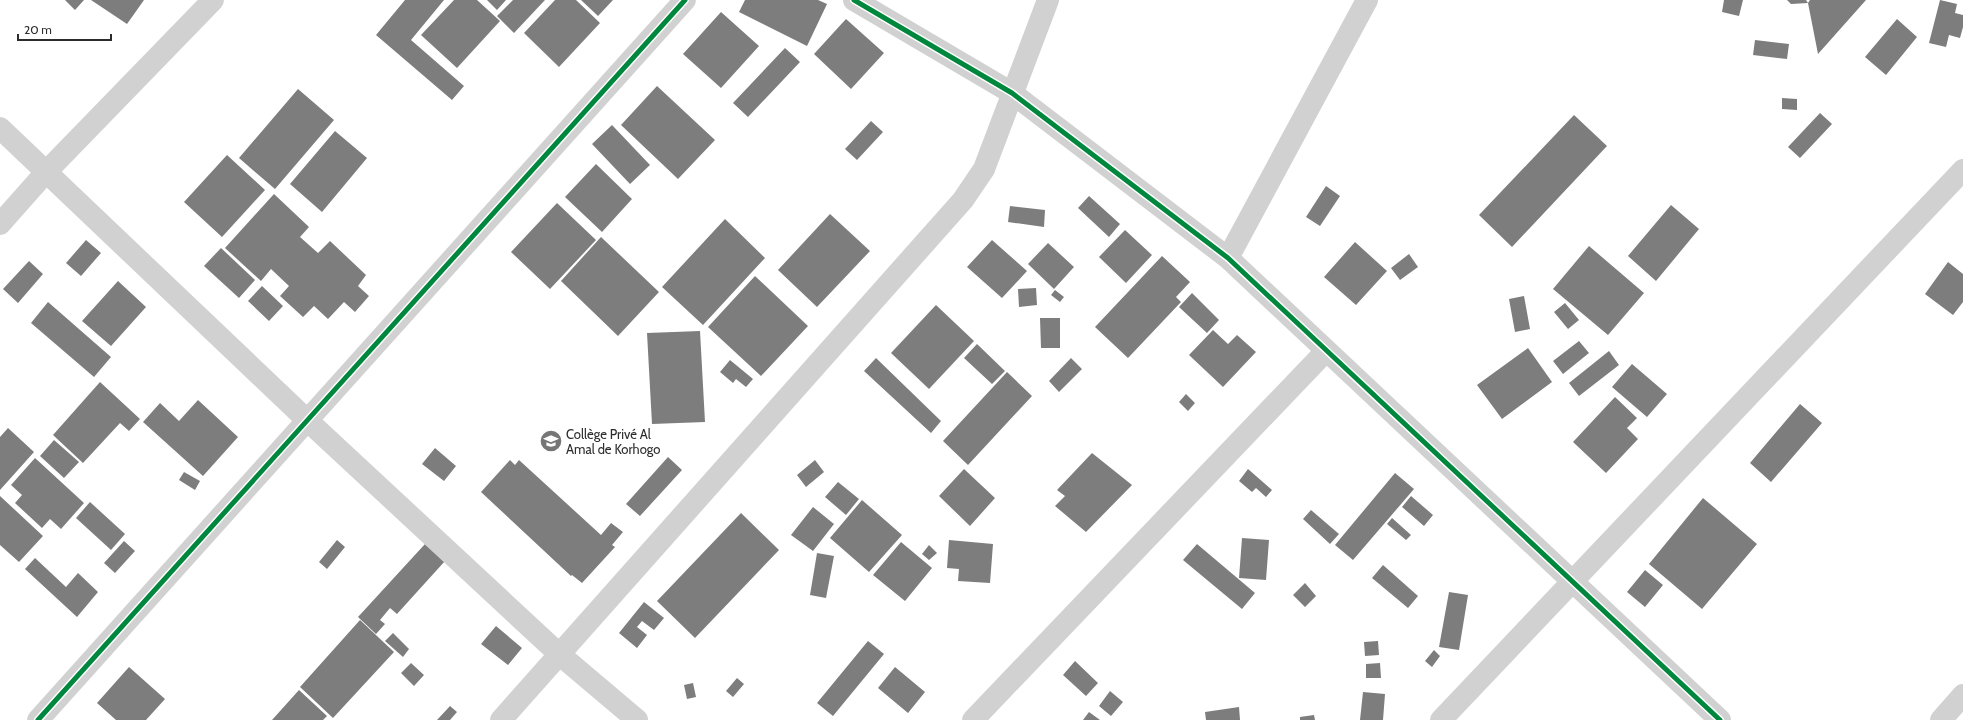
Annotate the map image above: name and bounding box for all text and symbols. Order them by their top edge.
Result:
scale bar [18,16,111,42]
text: 20 m [24,22,52,37]
place label: Collège Privé Al Amal de Korhogo [566,426,660,457]
school or university icon: Collège Privé Al Amal de Korhogo [538,428,564,454]

